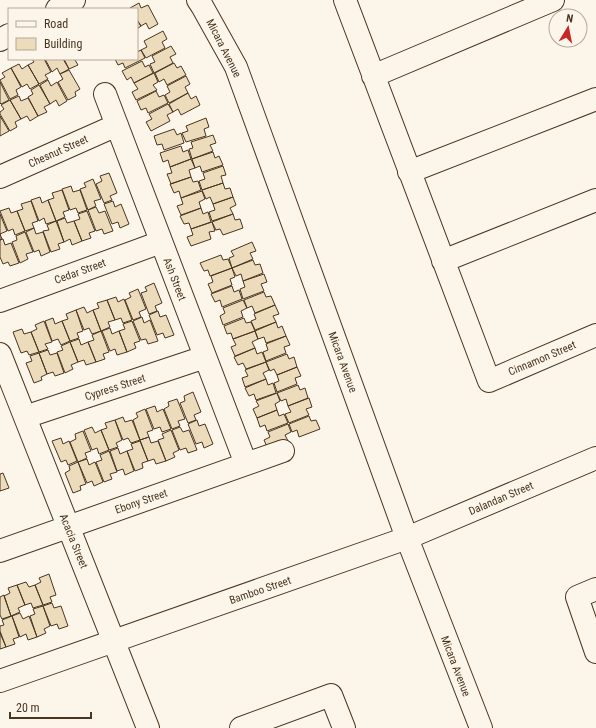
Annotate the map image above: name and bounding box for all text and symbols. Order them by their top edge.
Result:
legend [8,8,138,60]
north arrow [548,8,588,48]
text: N [565,12,574,26]
text: Road [44,17,68,31]
street label: Micara Avenue [203,17,244,80]
text: Building [44,37,82,51]
street label: Chesnut Street [26,133,90,170]
street label: Cedar Street [53,256,108,287]
street label: Ash Street [160,256,189,303]
street label: Micara Avenue [326,330,360,394]
street label: Cinnamon Street [506,338,578,379]
street label: Cypress Street [83,372,147,403]
street label: Dalandan Street [467,479,536,518]
street label: Ebony Street [113,486,169,517]
street label: Acacia Street [57,512,90,570]
street label: Bamboo Street [228,574,293,607]
street label: Micara Avenue [438,634,473,698]
scale bar [10,694,91,720]
text: 20 m [16,701,40,715]

